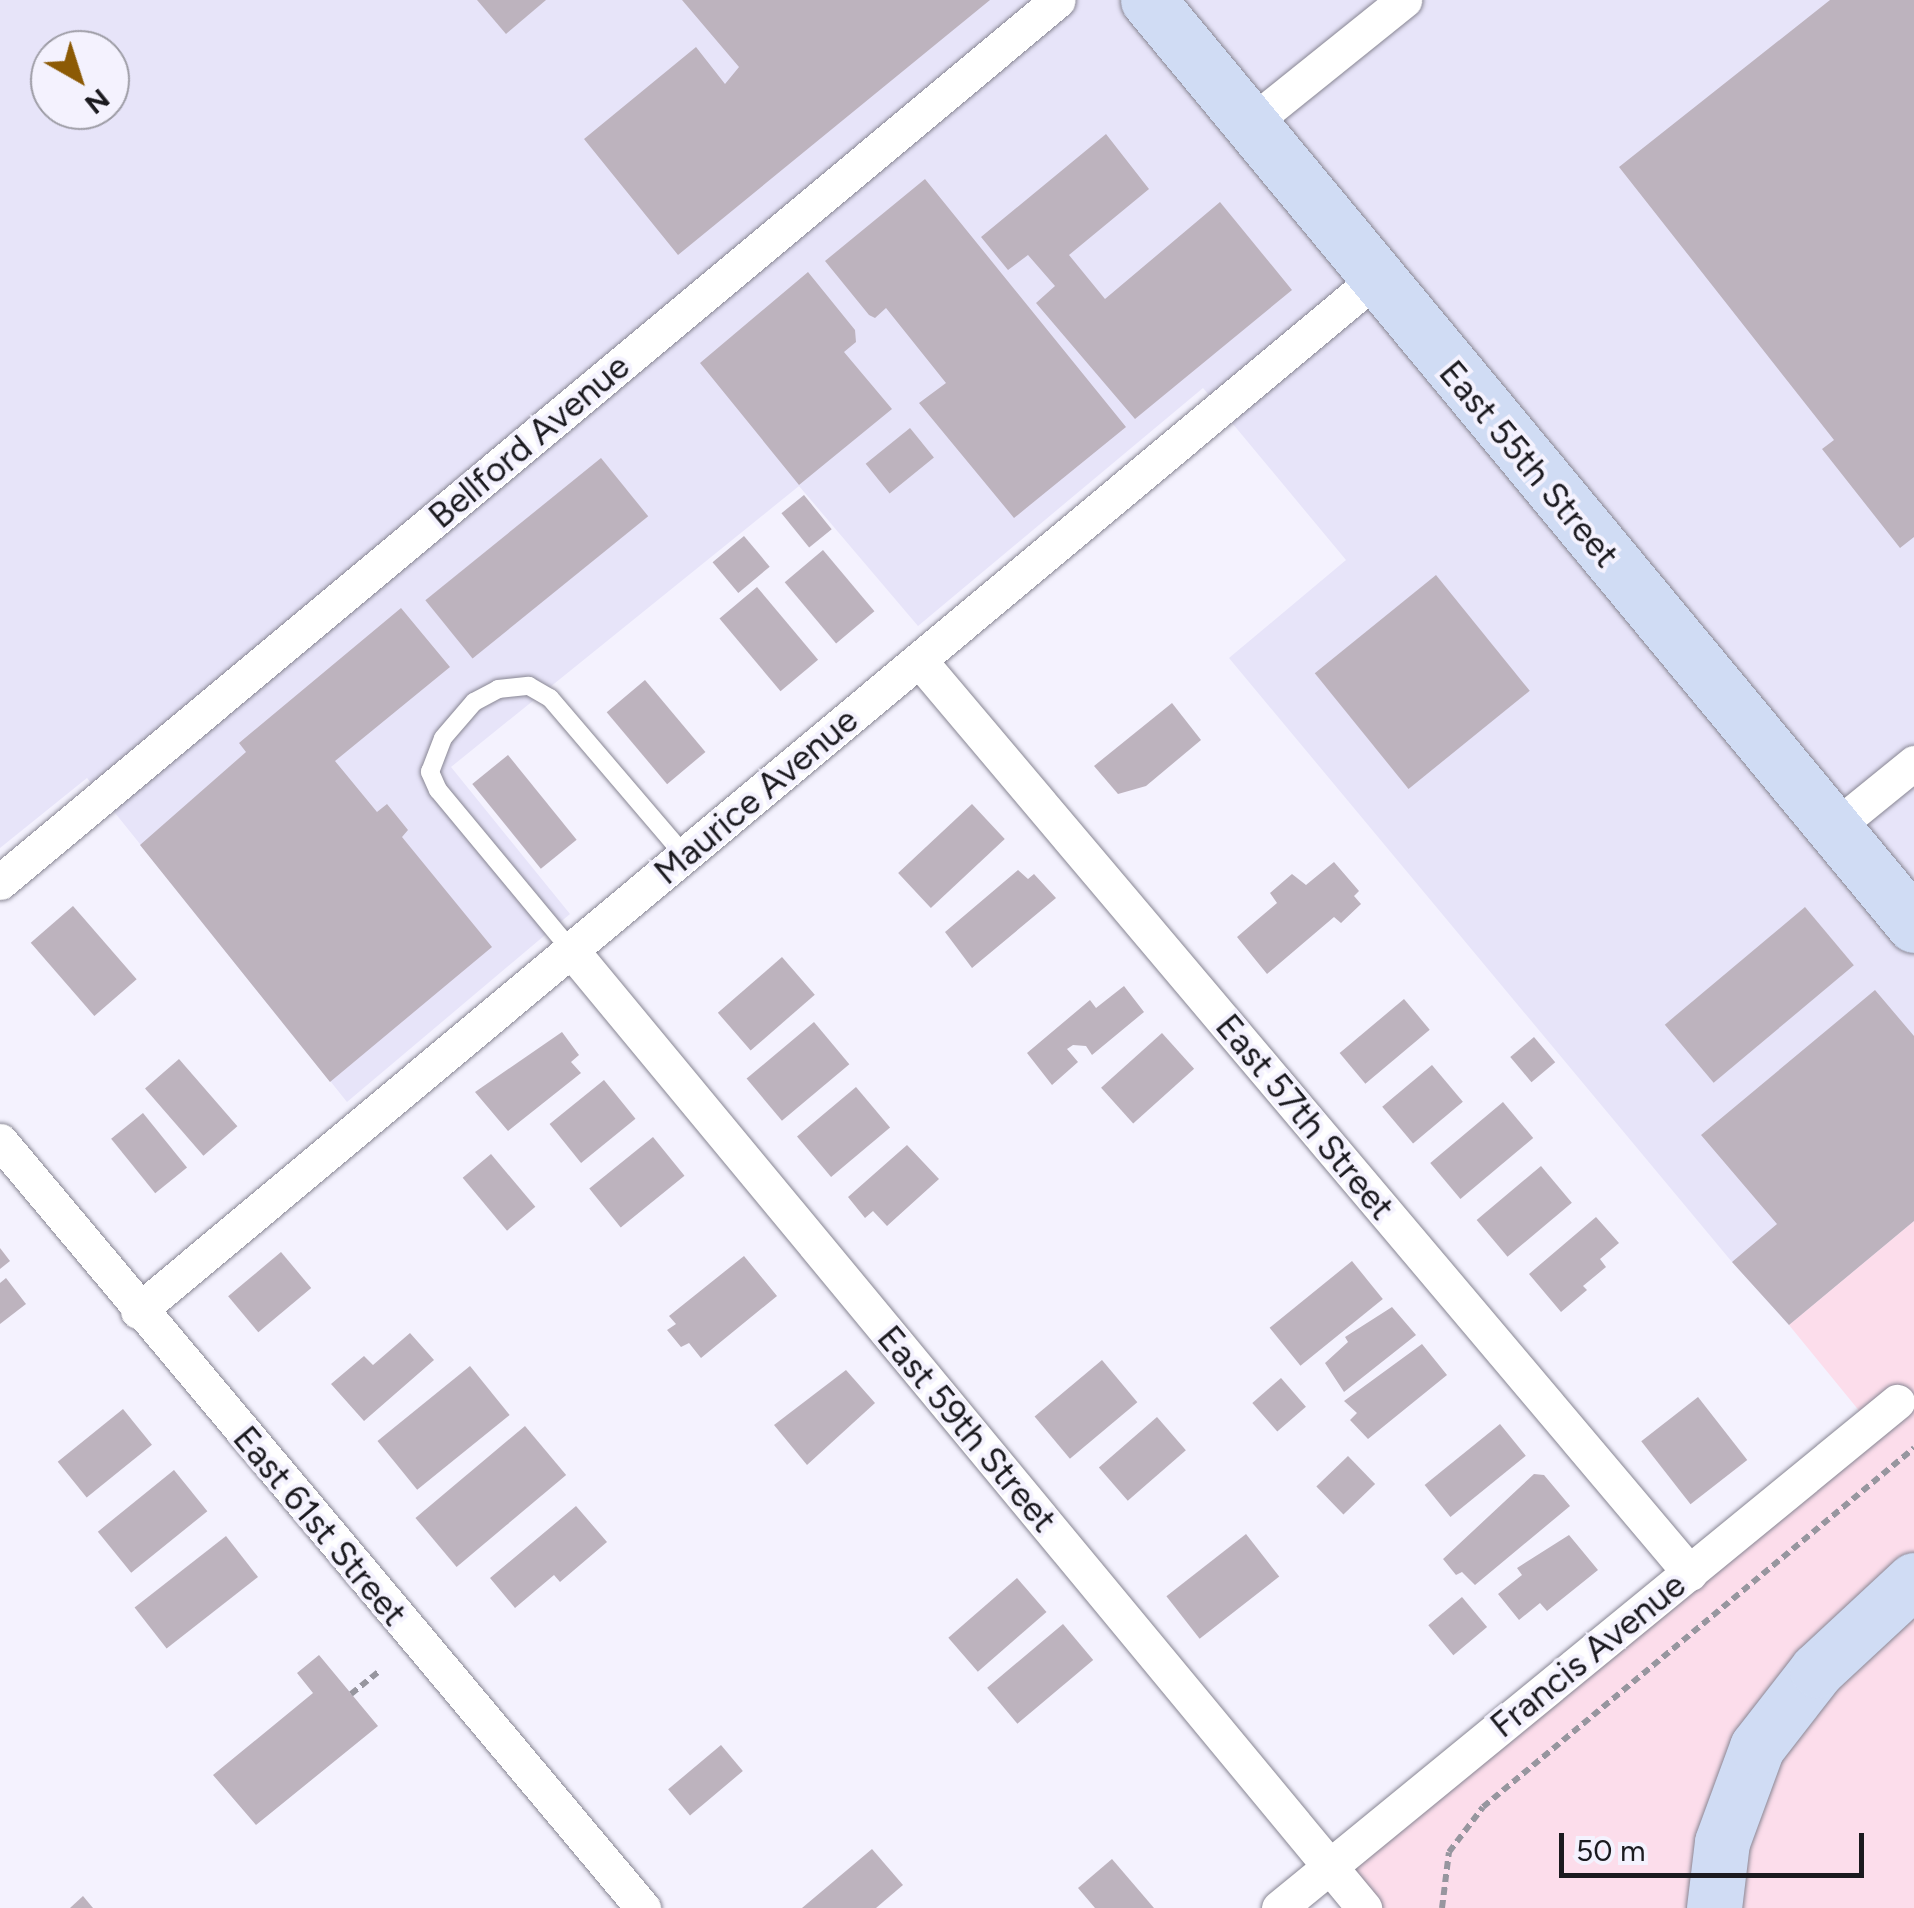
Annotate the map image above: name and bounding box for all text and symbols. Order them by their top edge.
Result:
north arrow [30,30,130,130]
text: N [79,82,117,122]
street label: Bellford Avenue [420,345,638,537]
street label: East 55th Street [1431,352,1627,576]
street label: Maurice Avenue [646,699,866,893]
street label: East 57th Street [1207,1006,1403,1228]
street label: East 59th Street [869,1317,1065,1541]
street label: East 61st Street [224,1418,416,1634]
street label: Francis Avenue [1482,1564,1694,1746]
scale bar [1564,1813,1869,1875]
text: 50 m [1576,1832,1645,1869]

